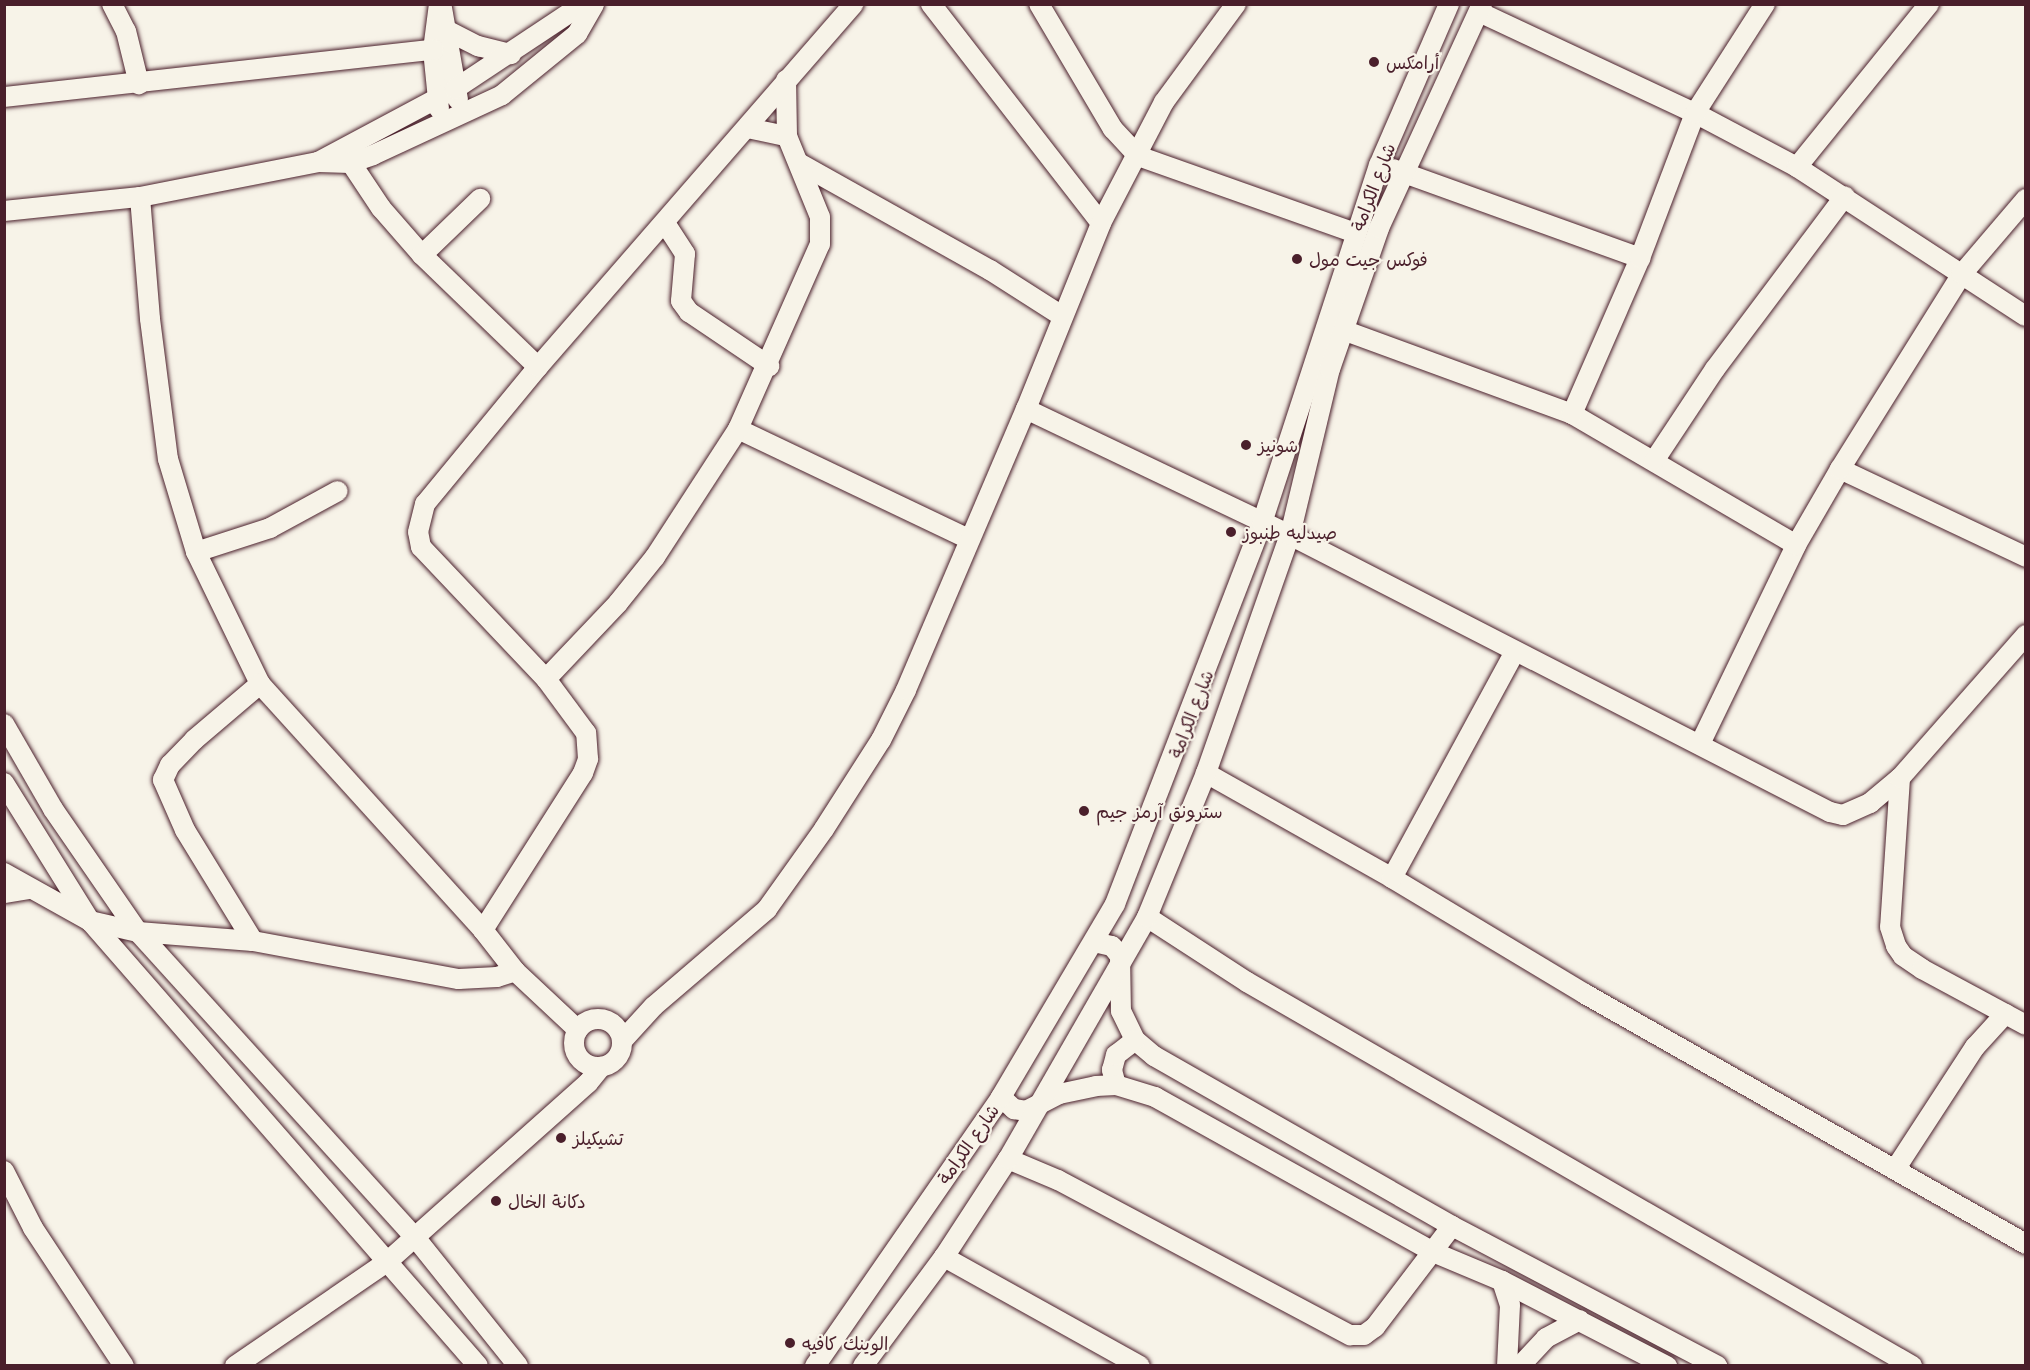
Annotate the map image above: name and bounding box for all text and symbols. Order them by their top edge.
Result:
place label: أرامكس [1386,51,1439,73]
marker: أرامكس [1367,55,1381,69]
street label: شارع الكرامة [1346,140,1400,234]
place label: فوكس جيت مول [1309,248,1428,270]
marker: فوكس جيت مول [1290,252,1304,266]
place label: شونيز [1258,434,1298,456]
marker: شونيز [1239,438,1253,452]
place label: صيدليه طنبوز [1243,521,1337,543]
marker: صيدليه طنبوز [1224,525,1238,539]
street label: شارع الكرامة [1164,667,1218,761]
place label: سترونق آرمز جيم [1096,800,1223,822]
marker: سترونق آرمز جيم [1077,804,1091,818]
street label: شارع الكرامة [933,1100,1003,1188]
place label: تشيكيلز [573,1127,624,1149]
marker: تشيكيلز [554,1131,568,1145]
place label: دكانة الخال [508,1190,586,1212]
marker: دكانة الخال [489,1194,503,1208]
place label: الوينك كافيه [802,1332,888,1354]
marker: الوينك كافيه [783,1336,797,1350]

